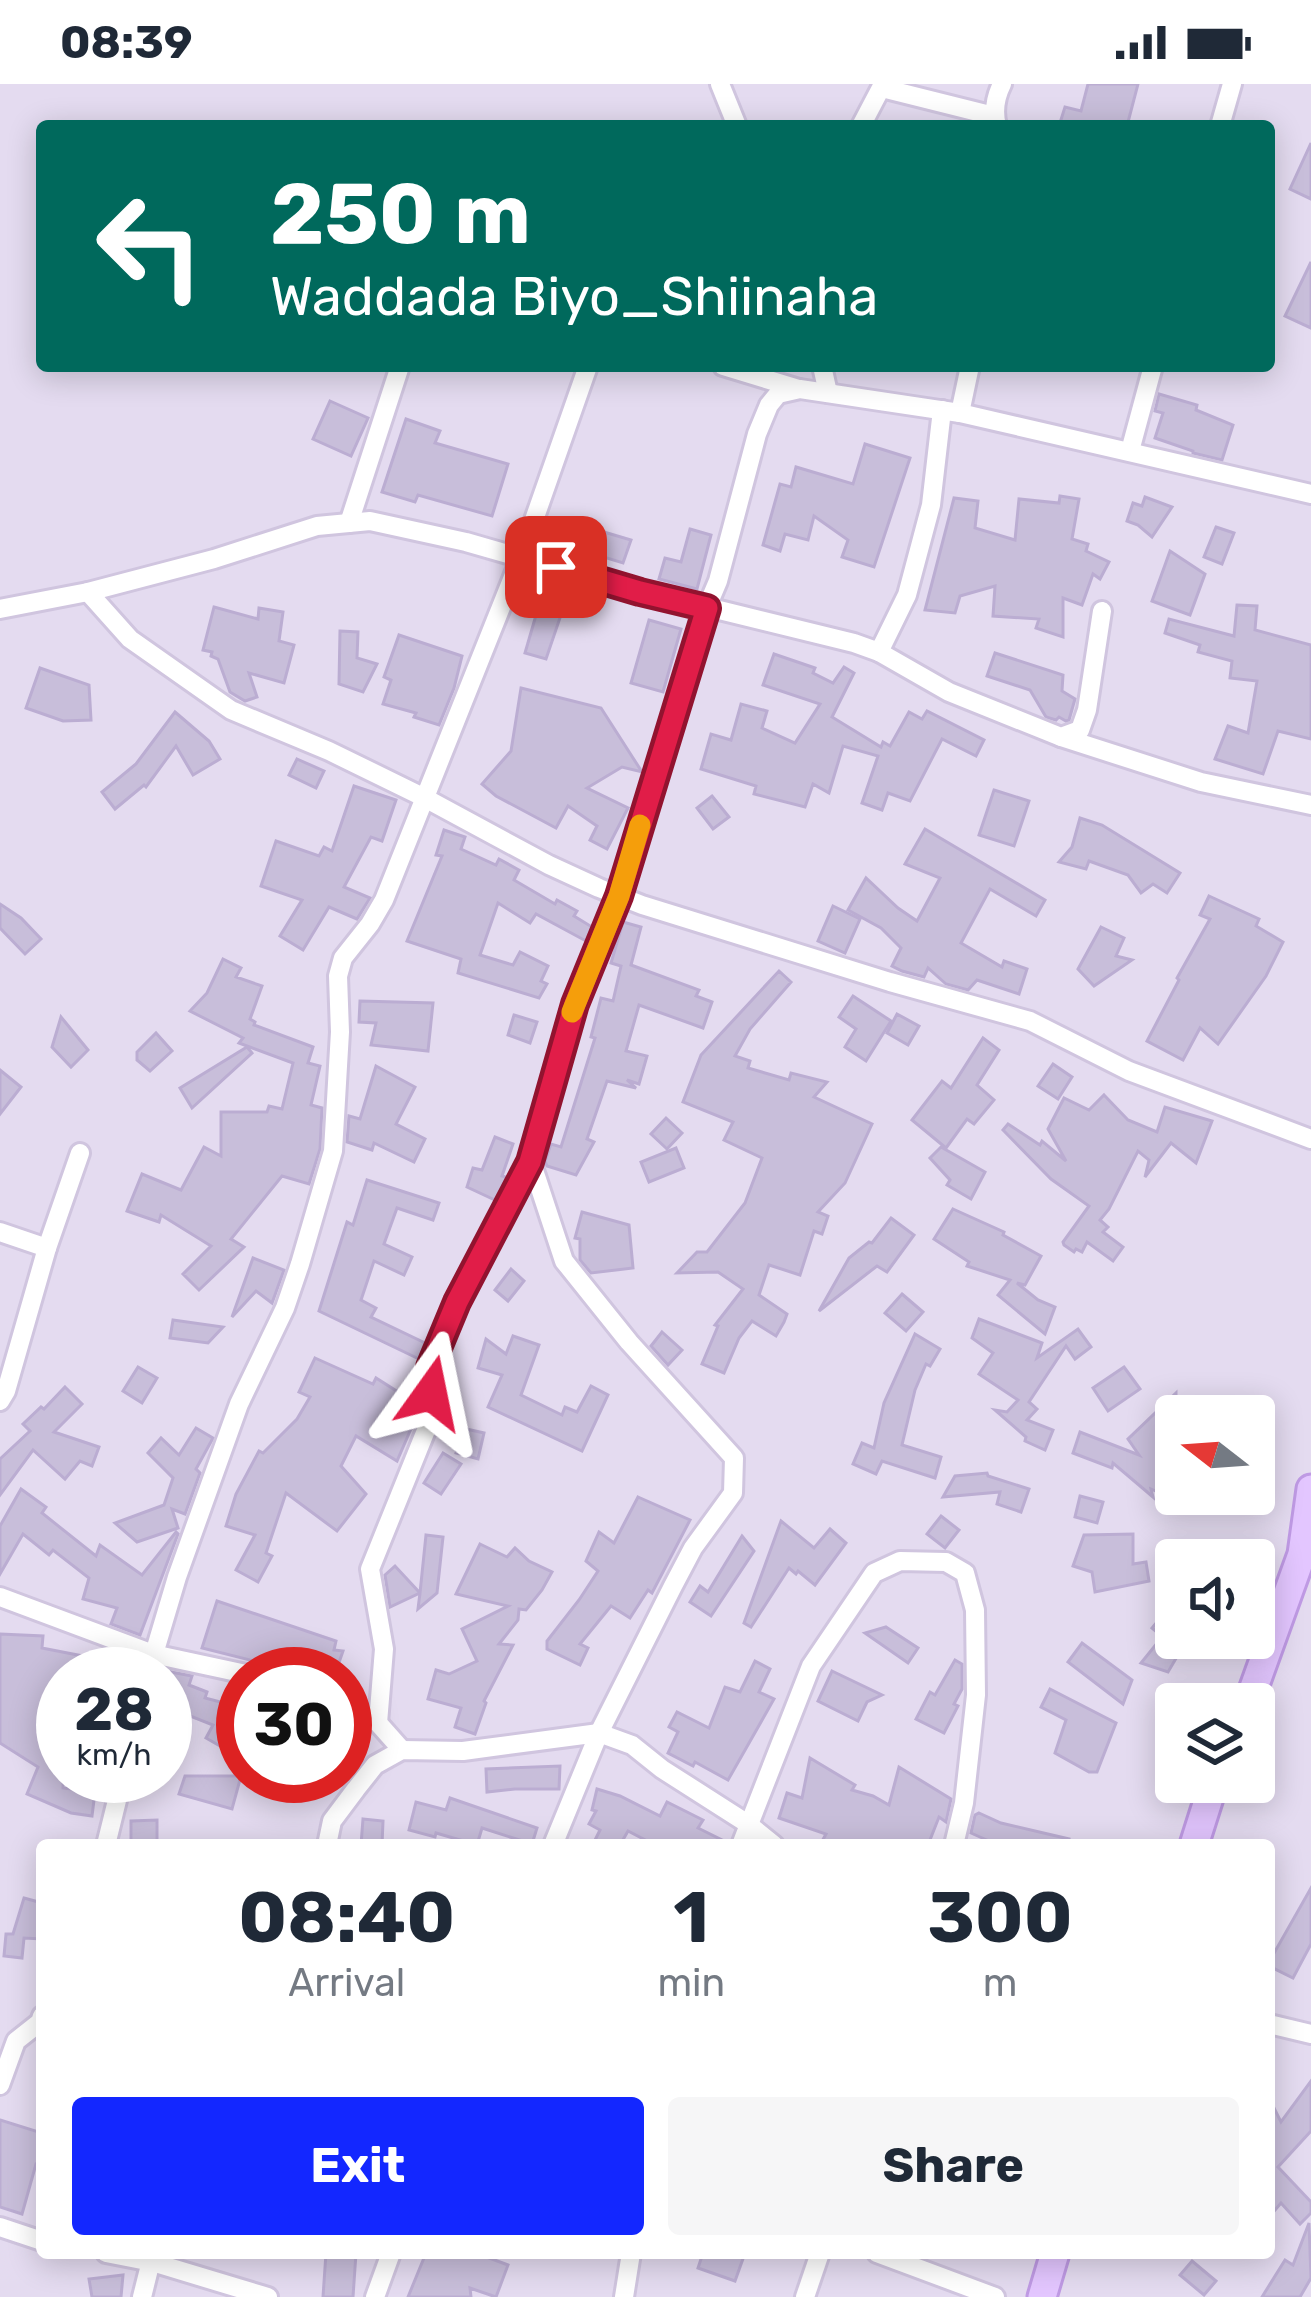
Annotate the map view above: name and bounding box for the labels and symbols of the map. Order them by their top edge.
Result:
pin [505,516,607,618]
position arrow [368,1330,494,1456]
north arrow [1155,1395,1275,1515]
speed limit sign: 30 [216,1647,372,1803]

